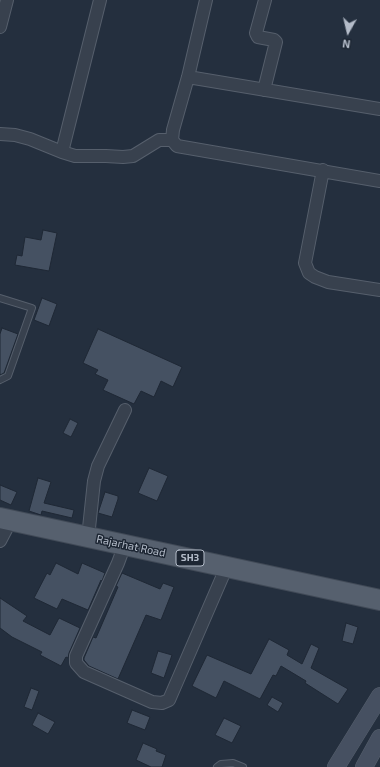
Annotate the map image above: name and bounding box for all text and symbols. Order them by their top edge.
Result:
north arrow [328,12,368,52]
text: N [341,37,351,51]
street label: Rajarhat Road [95,532,167,560]
road number: SH3 [176,550,204,566]

